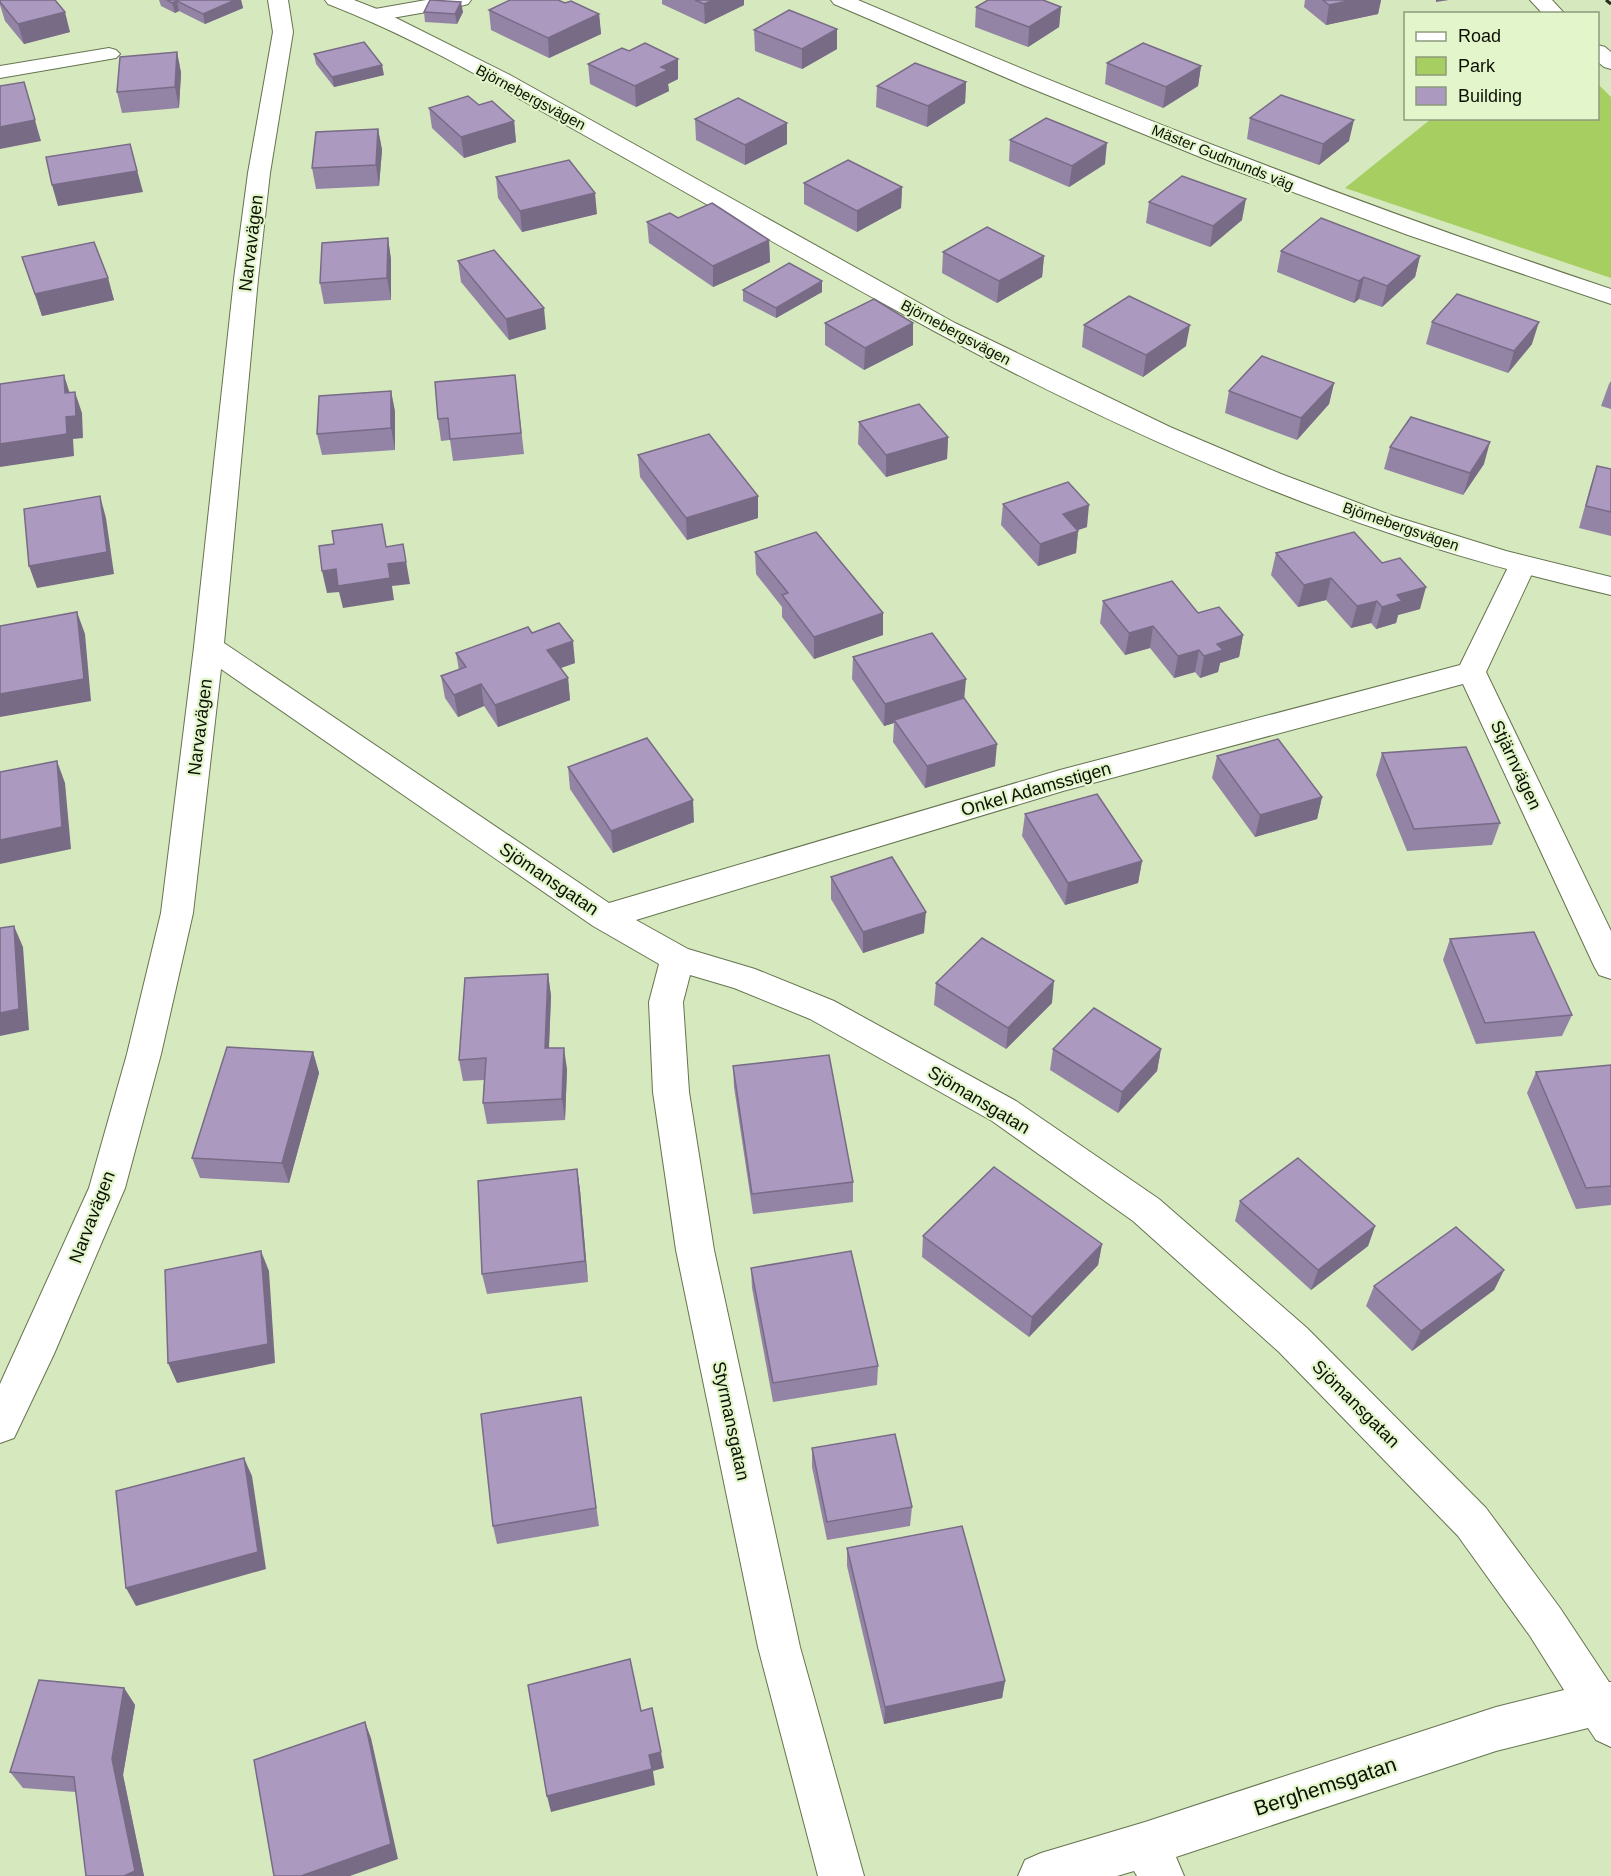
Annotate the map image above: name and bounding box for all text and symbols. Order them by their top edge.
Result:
legend [1404,12,1599,120]
text: Road [1458,26,1501,46]
text: Park [1458,56,1496,76]
street label: Björnebergsvägen [473,61,589,133]
text: Building [1458,86,1522,106]
street label: Mäster Gudmunds väg [1149,121,1297,193]
street label: Narvavägen [235,194,267,292]
street label: Björnebergsvägen [898,296,1014,368]
street label: Björnebergsvägen [1341,498,1461,554]
street label: Narvavägen [184,678,216,776]
street label: Stjärnvägen [1487,717,1545,813]
street label: Onkel Adamsstigen [959,758,1113,820]
street label: Sjömansgatan [496,839,602,919]
street label: Sjömansgatan [925,1062,1033,1138]
street label: Narvavägen [65,1168,119,1266]
street label: Sjömansgatan [1308,1356,1404,1452]
street label: Styrmansgatan [709,1360,753,1482]
street label: Berghemsgatan [1251,1752,1399,1820]

